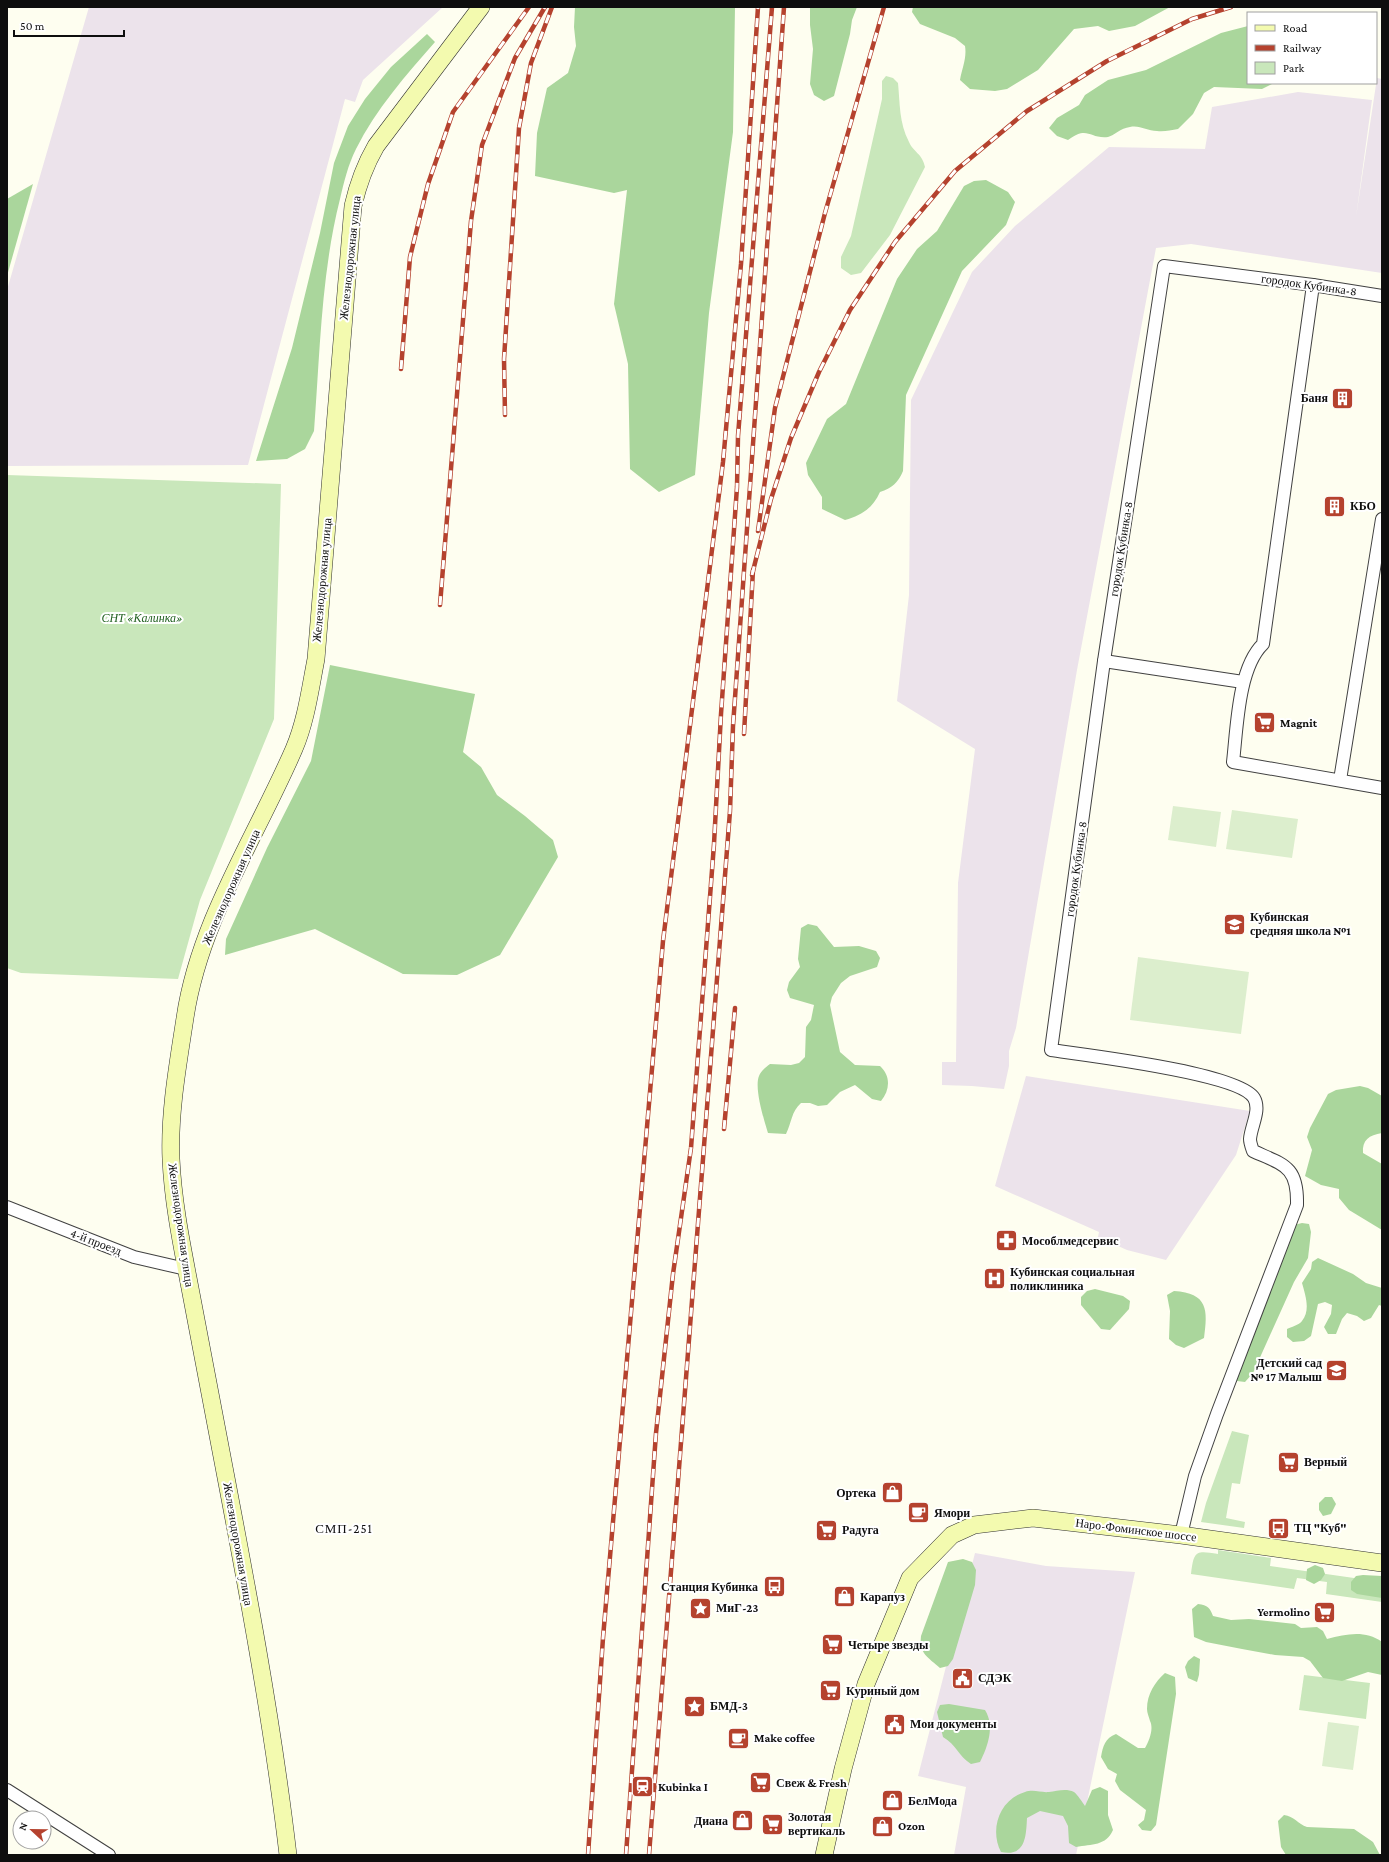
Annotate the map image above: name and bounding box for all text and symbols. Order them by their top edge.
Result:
scale bar [14,12,124,38]
legend [1247,12,1377,84]
text: 50 m [20,19,45,33]
text: Road [1283,21,1308,35]
text: Railway [1283,41,1322,55]
text: Park [1283,61,1305,75]
street label: Железнодорожная улица [337,194,364,321]
street label: городок Кубинка-8 [1260,271,1358,299]
building icon: Баня [1330,385,1356,411]
place label: Баня [1301,391,1329,405]
building icon: КБО [1321,493,1347,519]
place label: КБО [1350,499,1376,513]
street label: городок Кубинка-8 [1107,500,1135,598]
street label: Железнодорожная улица [310,516,334,643]
park label: СНТ «Калинка» [101,611,183,625]
supermarket icon: Magnit [1251,710,1277,736]
place label: Magnit [1280,716,1318,730]
street label: городок Кубинка-8 [1062,820,1090,918]
street label: Железнодорожная улица [199,826,263,947]
place label: Кубинская средняя школа №1 [1250,910,1351,938]
school or university icon: Кубинская средняя школа №1 [1222,911,1248,937]
street label: Железнодорожная улица [165,1162,197,1289]
street label: 4-й проезд [68,1226,124,1258]
pharmacy icon: Мособлмедсервис [993,1228,1019,1254]
place label: Мособлмедсервис [1022,1234,1119,1248]
place label: Кубинская социальная поликлиника [1010,1265,1135,1293]
hospital icon: Кубинская социальная поликлиника [982,1266,1008,1292]
place label: Детский сад № 17 Малыш [1250,1356,1322,1384]
school or university icon: Детский сад № 17 Малыш [1324,1357,1350,1383]
supermarket icon: Верный [1276,1449,1302,1475]
place label: Верный [1304,1455,1347,1469]
shop icon: Ортека [879,1480,905,1506]
street label: Железнодорожная улица [220,1481,256,1607]
place label: Ортека [836,1486,876,1500]
cafe icon: Ямори [906,1500,932,1526]
place label: Ямори [934,1506,970,1520]
bus stop icon: ТЦ "Куб" [1265,1515,1291,1541]
street label: Наро-Фоминское шоссе [1075,1516,1197,1544]
supermarket icon: Радуга [813,1517,839,1543]
district label: СМП-251 [315,1521,373,1536]
place label: ТЦ "Куб" [1294,1521,1346,1535]
place label: Радуга [842,1523,879,1537]
bus stop icon: Станция Кубинка [761,1574,787,1600]
place label: Станция Кубинка [661,1580,758,1594]
shop icon: Карапуз [832,1584,858,1610]
place label: Карапуз [860,1590,905,1604]
place icon: МиГ-23 [688,1595,714,1621]
supermarket icon: Yermolino [1312,1599,1338,1625]
place label: МиГ-23 [716,1601,758,1615]
place label: Yermolino [1257,1605,1310,1619]
supermarket icon: Четыре звезды [819,1632,845,1658]
place label: Четыре звезды [848,1638,929,1652]
public building icon: СДЭК [949,1665,975,1691]
place label: СДЭК [978,1671,1012,1685]
supermarket icon: Куриный дом [818,1678,844,1704]
place label: Куриный дом [846,1684,920,1698]
place icon: БМД-3 [681,1693,707,1719]
place label: БМД-3 [710,1699,748,1713]
public building icon: Мои документы [881,1711,907,1737]
place label: Мои документы [910,1717,997,1731]
cafe icon: Make coffee [725,1725,751,1751]
place label: Make coffee [754,1731,815,1745]
supermarket icon: Свеж & Fresh [748,1770,774,1796]
station icon: Kubinka I [629,1774,655,1800]
place label: Свеж & Fresh [776,1776,847,1790]
place label: Kubinka I [658,1780,708,1794]
shop icon: БелМода [879,1788,905,1814]
place label: БелМода [908,1794,957,1808]
shop icon: Диана [730,1808,756,1834]
north arrow [12,1810,52,1850]
place label: Золотая вертикаль [788,1810,846,1838]
supermarket icon: Золотая вертикаль [760,1811,786,1837]
shop icon: Ozon [869,1813,895,1839]
place label: Диана [694,1814,728,1828]
place label: Ozon [898,1819,925,1833]
text: N [16,1820,30,1832]

